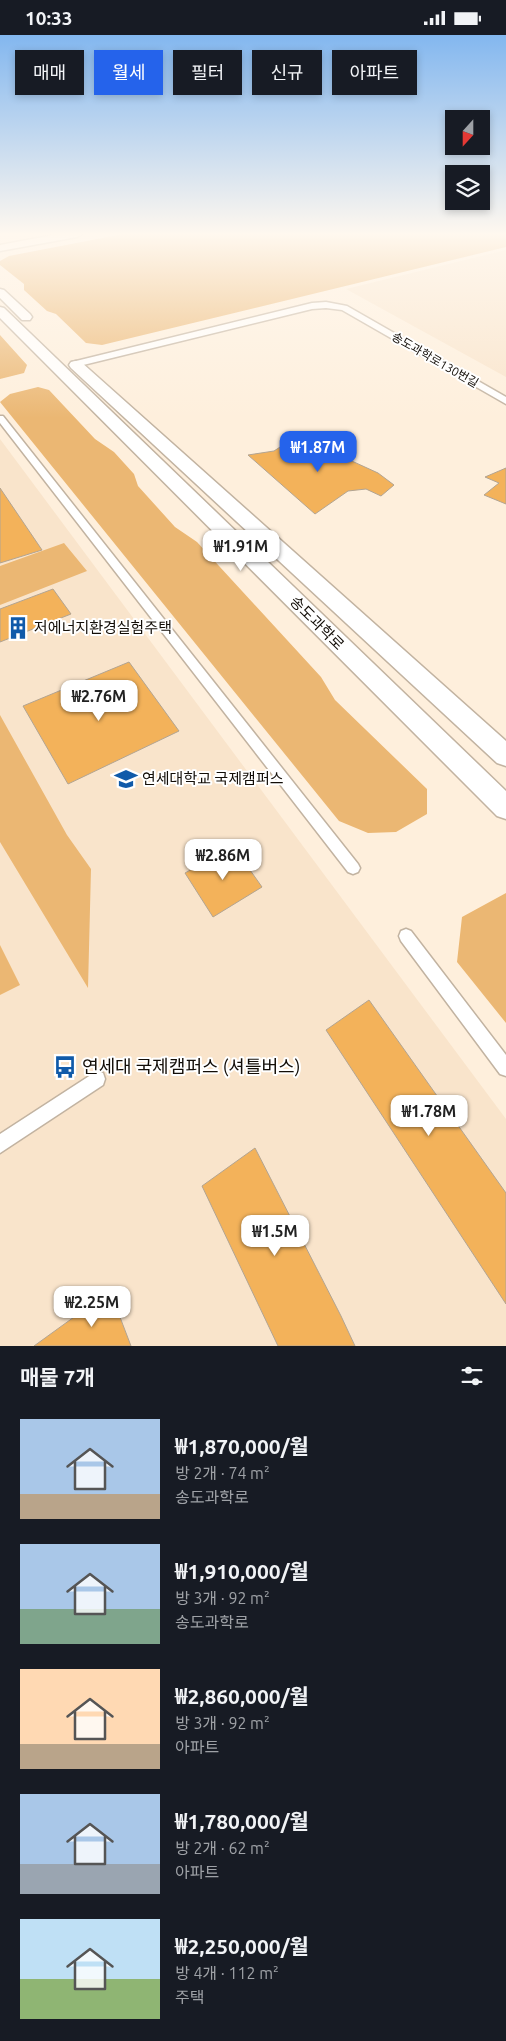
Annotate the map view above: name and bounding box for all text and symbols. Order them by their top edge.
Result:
text: 10:33 [25,7,73,29]
chip: 매매 [15,50,84,95]
chip: 월세 [94,50,163,95]
chip: 필터 [173,50,242,95]
chip: 신규 [252,50,322,95]
chip: 아파트 [332,50,417,95]
north arrow [445,110,490,155]
map controls [445,110,490,210]
button: layers [445,165,490,210]
street label: 송도과학로130번길 [390,330,481,390]
pin: ₩1.87M [277,431,359,473]
text: ₩1.87M [291,438,345,456]
pin: ₩1.91M [200,529,282,572]
text: ₩1.91M [214,537,268,555]
street label: 송도과학로 [287,592,348,653]
building icon: 저에너지환경실험주택 [5,615,31,641]
place label: 저에너지환경실험주택 [34,619,172,636]
pin: ₩2.76M [58,679,140,722]
text: ₩2.76M [72,687,126,705]
school or university icon: 연세대학교 국제캠퍼스 [113,766,139,792]
place label: 연세대학교 국제캠퍼스 [142,770,284,787]
pin: ₩2.86M [182,839,264,881]
text: ₩2.86M [196,846,250,864]
bus stop icon: 연세대 국제캠퍼스 (셔틀버스) [52,1054,78,1080]
place label: 연세대 국제캠퍼스 (셔틀버스) [82,1056,300,1077]
pin: ₩1.78M [388,1095,470,1137]
text: ₩1.78M [402,1102,456,1120]
pin: ₩1.5M [240,1215,310,1257]
text: ₩1.5M [252,1222,298,1240]
pin: ₩2.25M [51,1285,133,1328]
text: ₩2.25M [65,1293,119,1311]
icon: filters [458,1362,486,1390]
text: 매물 7개 [20,1365,95,1389]
text: ₩1,870,000/월 [175,1434,309,1458]
icon: home [60,1439,120,1499]
text: 방 2개 · 74 m² [175,1464,270,1482]
text: 송도과학로 [175,1488,249,1506]
text: ₩1,910,000/월 [175,1559,309,1583]
icon: home [60,1564,120,1624]
text: 방 3개 · 92 m² [175,1589,270,1607]
text: 송도과학로 [175,1613,249,1631]
text: ₩2,860,000/월 [175,1684,309,1708]
icon: home [60,1689,120,1749]
text: 방 3개 · 92 m² [175,1714,270,1732]
text: 아파트 [175,1738,219,1756]
text: ₩1,780,000/월 [175,1809,309,1833]
icon: home [60,1814,120,1874]
text: 방 2개 · 62 m² [175,1839,270,1857]
text: 아파트 [175,1863,219,1881]
text: ₩2,250,000/월 [175,1934,309,1958]
icon: home [60,1939,120,1999]
text: 방 4개 · 112 m² [175,1964,279,1982]
text: 주택 [175,1988,204,2006]

